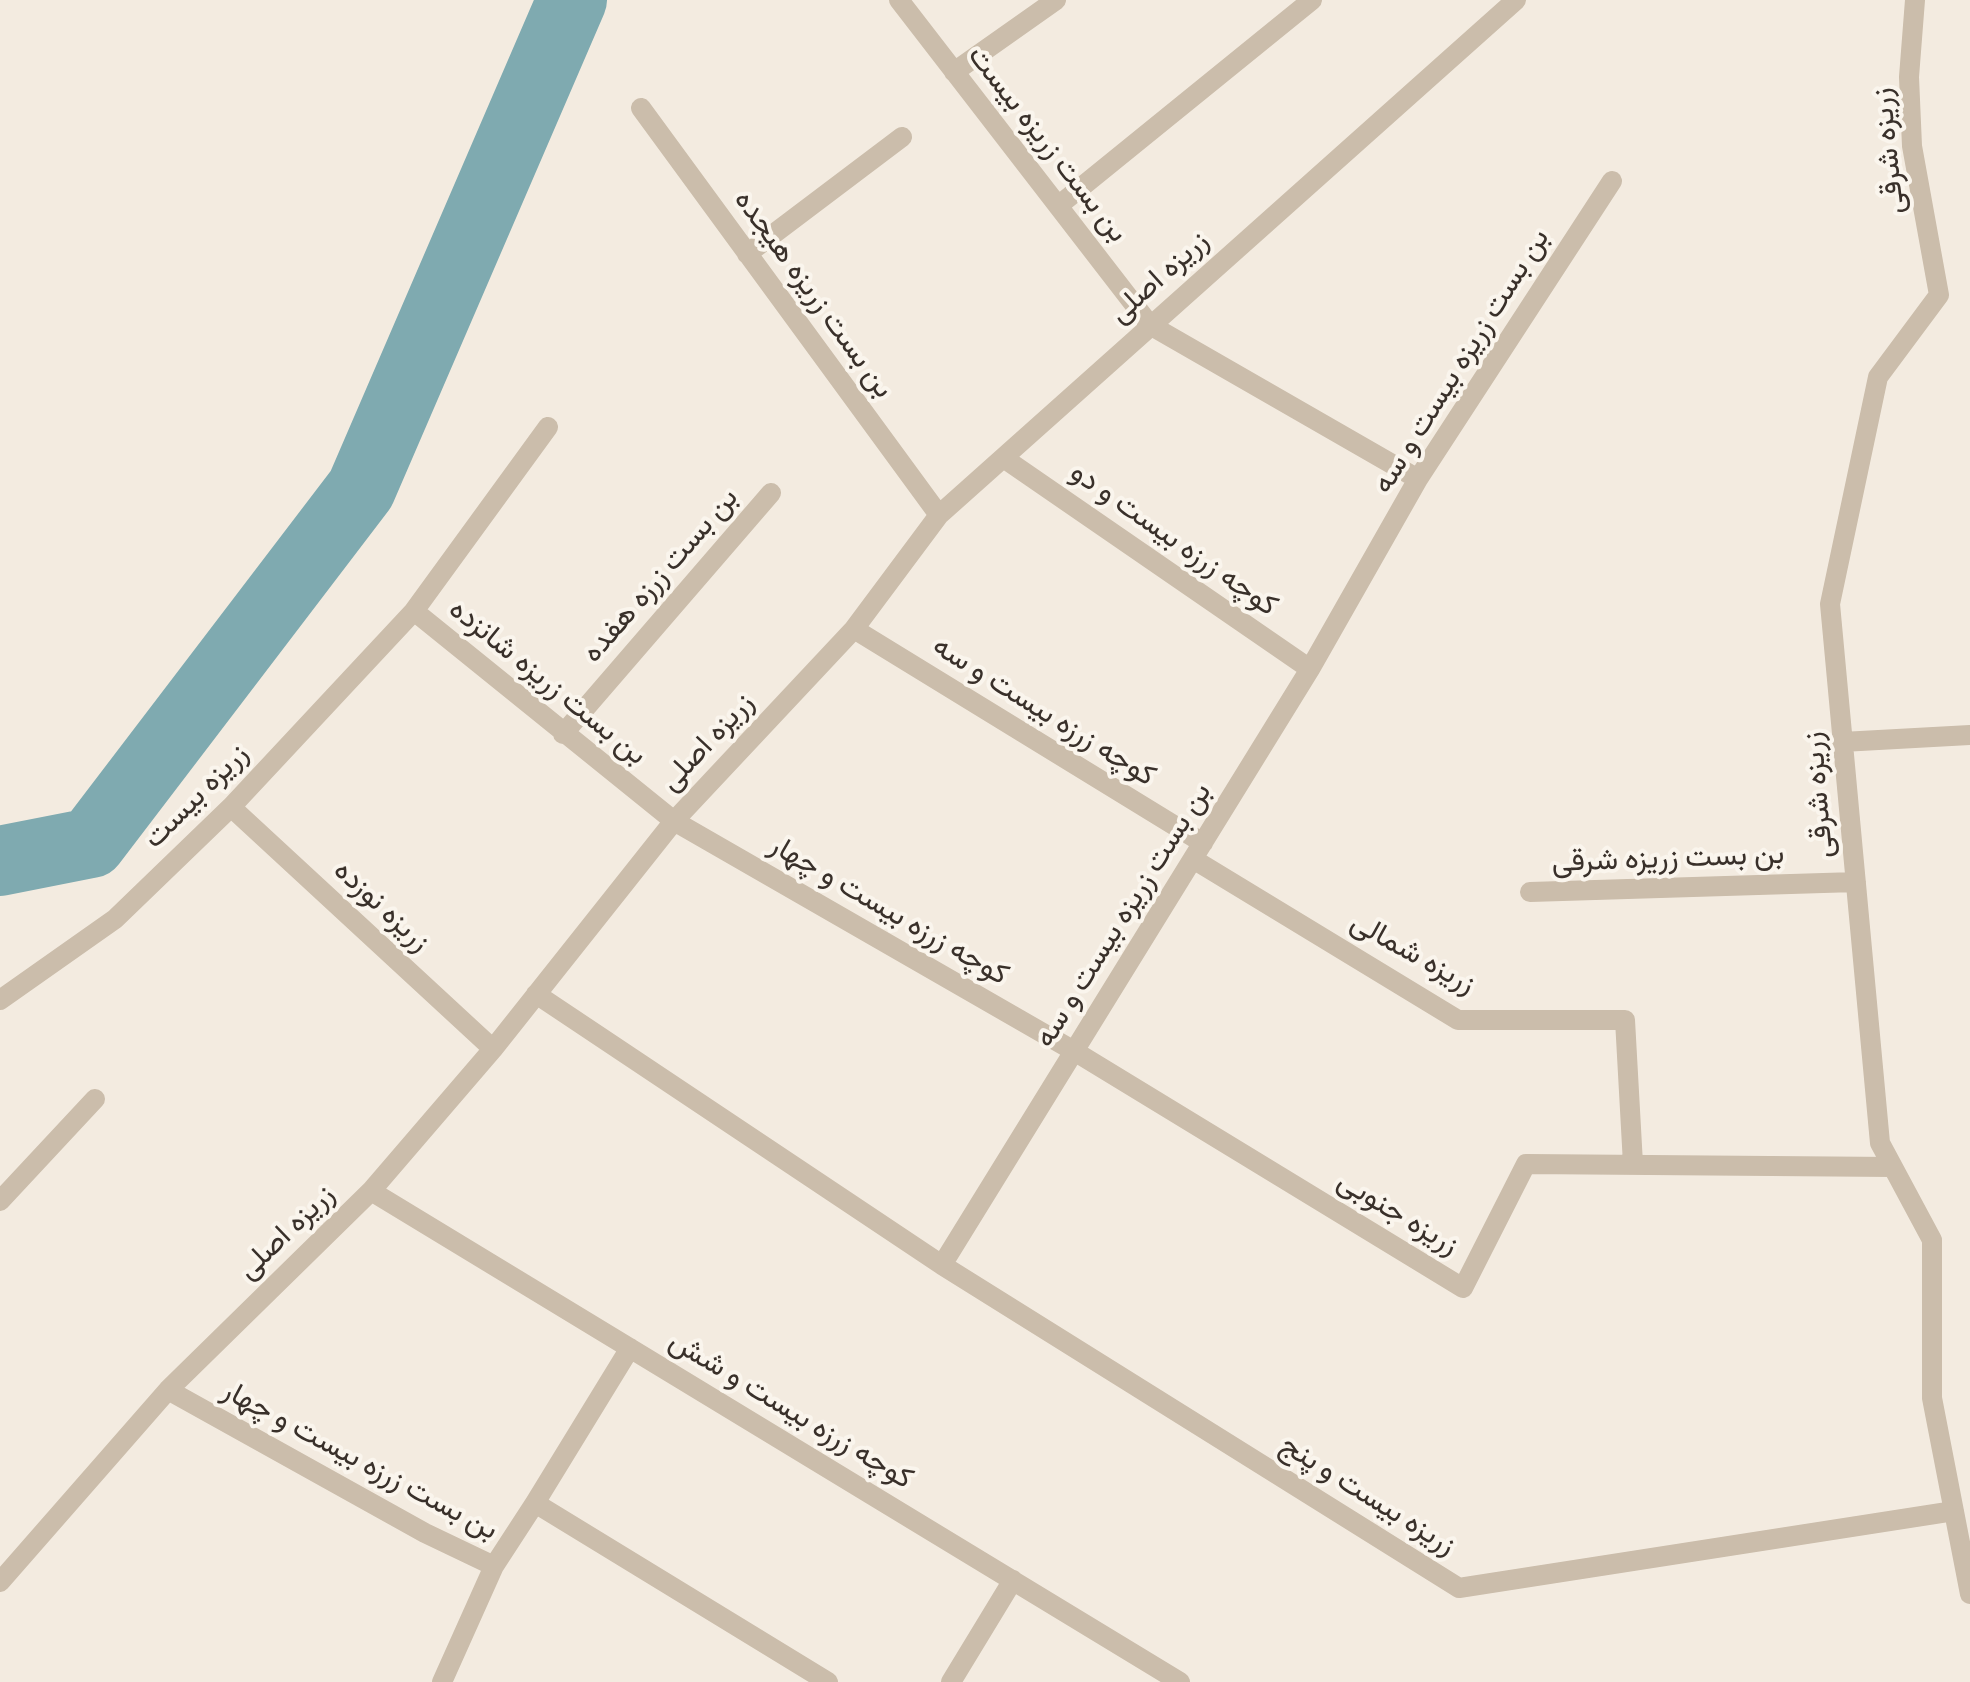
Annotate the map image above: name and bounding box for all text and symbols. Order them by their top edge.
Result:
street label: بن بست زریزه بیست [960,39,1136,249]
street label: زریزه شرقی [1863,86,1913,216]
street label: بن بست زریزه هیجده [726,183,902,405]
street label: بن بست زریزه بیست و سه [1365,222,1557,500]
street label: زریزه اصلی [1102,223,1216,331]
street label: کوچه زرزه بیست و دو [1063,454,1285,624]
street label: بن بست زرزه هفده [574,480,746,670]
street label: بن بست زریزه شانزده [442,591,654,773]
street label: کوچه زرزه بیست و سه [926,628,1162,794]
street label: زریزه اصلی [652,685,762,799]
street label: زریزه شرقی [1795,730,1841,860]
street label: زریزه بیست [136,736,256,856]
street label: بن بست زریزه بیست و سه [1027,776,1219,1054]
street label: کوچه زرزه بیست و چهار [763,827,1015,993]
street label: بن بست زریزه شرقی [1551,836,1785,880]
street label: زریزه نوزده [326,852,438,960]
street label: زریزه شمالی [1344,904,1482,1002]
street label: زریزه جنوبی [1331,1163,1465,1263]
street label: زریزه اصلی [230,1177,342,1287]
street label: کوچه زرزه بیست و شش [663,1323,919,1497]
street label: بن بست زرزه بیست و چهار [216,1372,504,1548]
street label: زریزه بیست و پنج [1274,1427,1462,1563]

